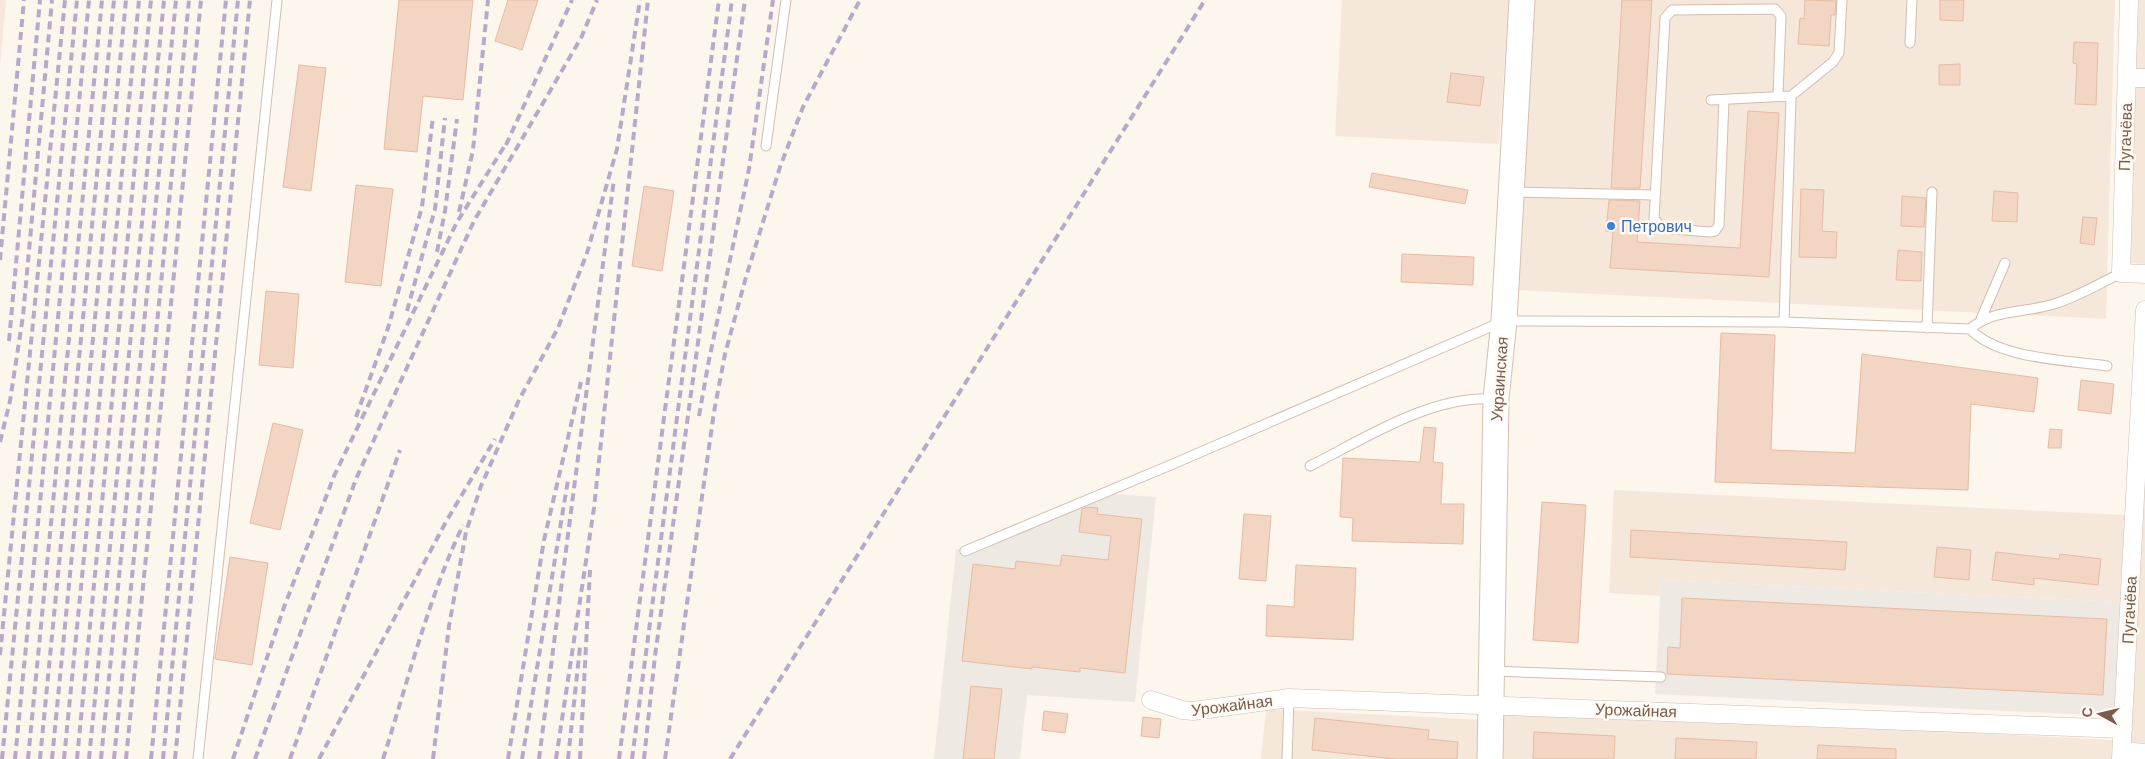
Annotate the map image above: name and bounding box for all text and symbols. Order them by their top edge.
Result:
street label: Пугачёва [2114,103,2137,171]
place label: Петрович [1621,216,1692,237]
marker: Петрович [1605,220,1617,232]
street label: Украинская [1486,336,1513,422]
street label: Пугачёва [2117,575,2142,645]
north arrow [2075,689,2125,739]
street label: Урожайная [1190,690,1274,721]
street label: Урожайная [1595,699,1677,722]
text: С [2078,706,2097,718]

